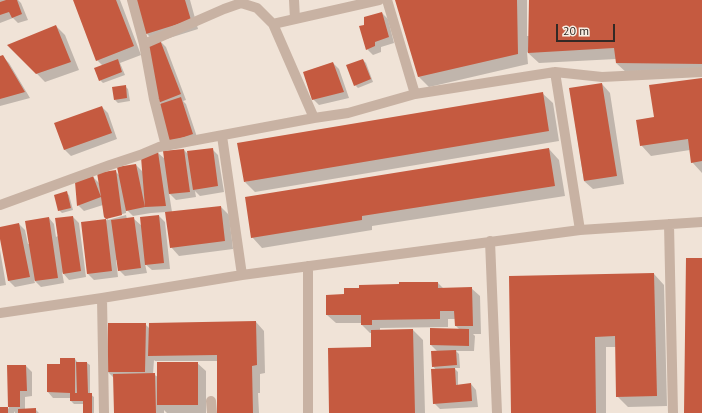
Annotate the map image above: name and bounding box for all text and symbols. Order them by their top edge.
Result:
scale bar [558,16,617,42]
text: 20 m [563,23,589,38]

